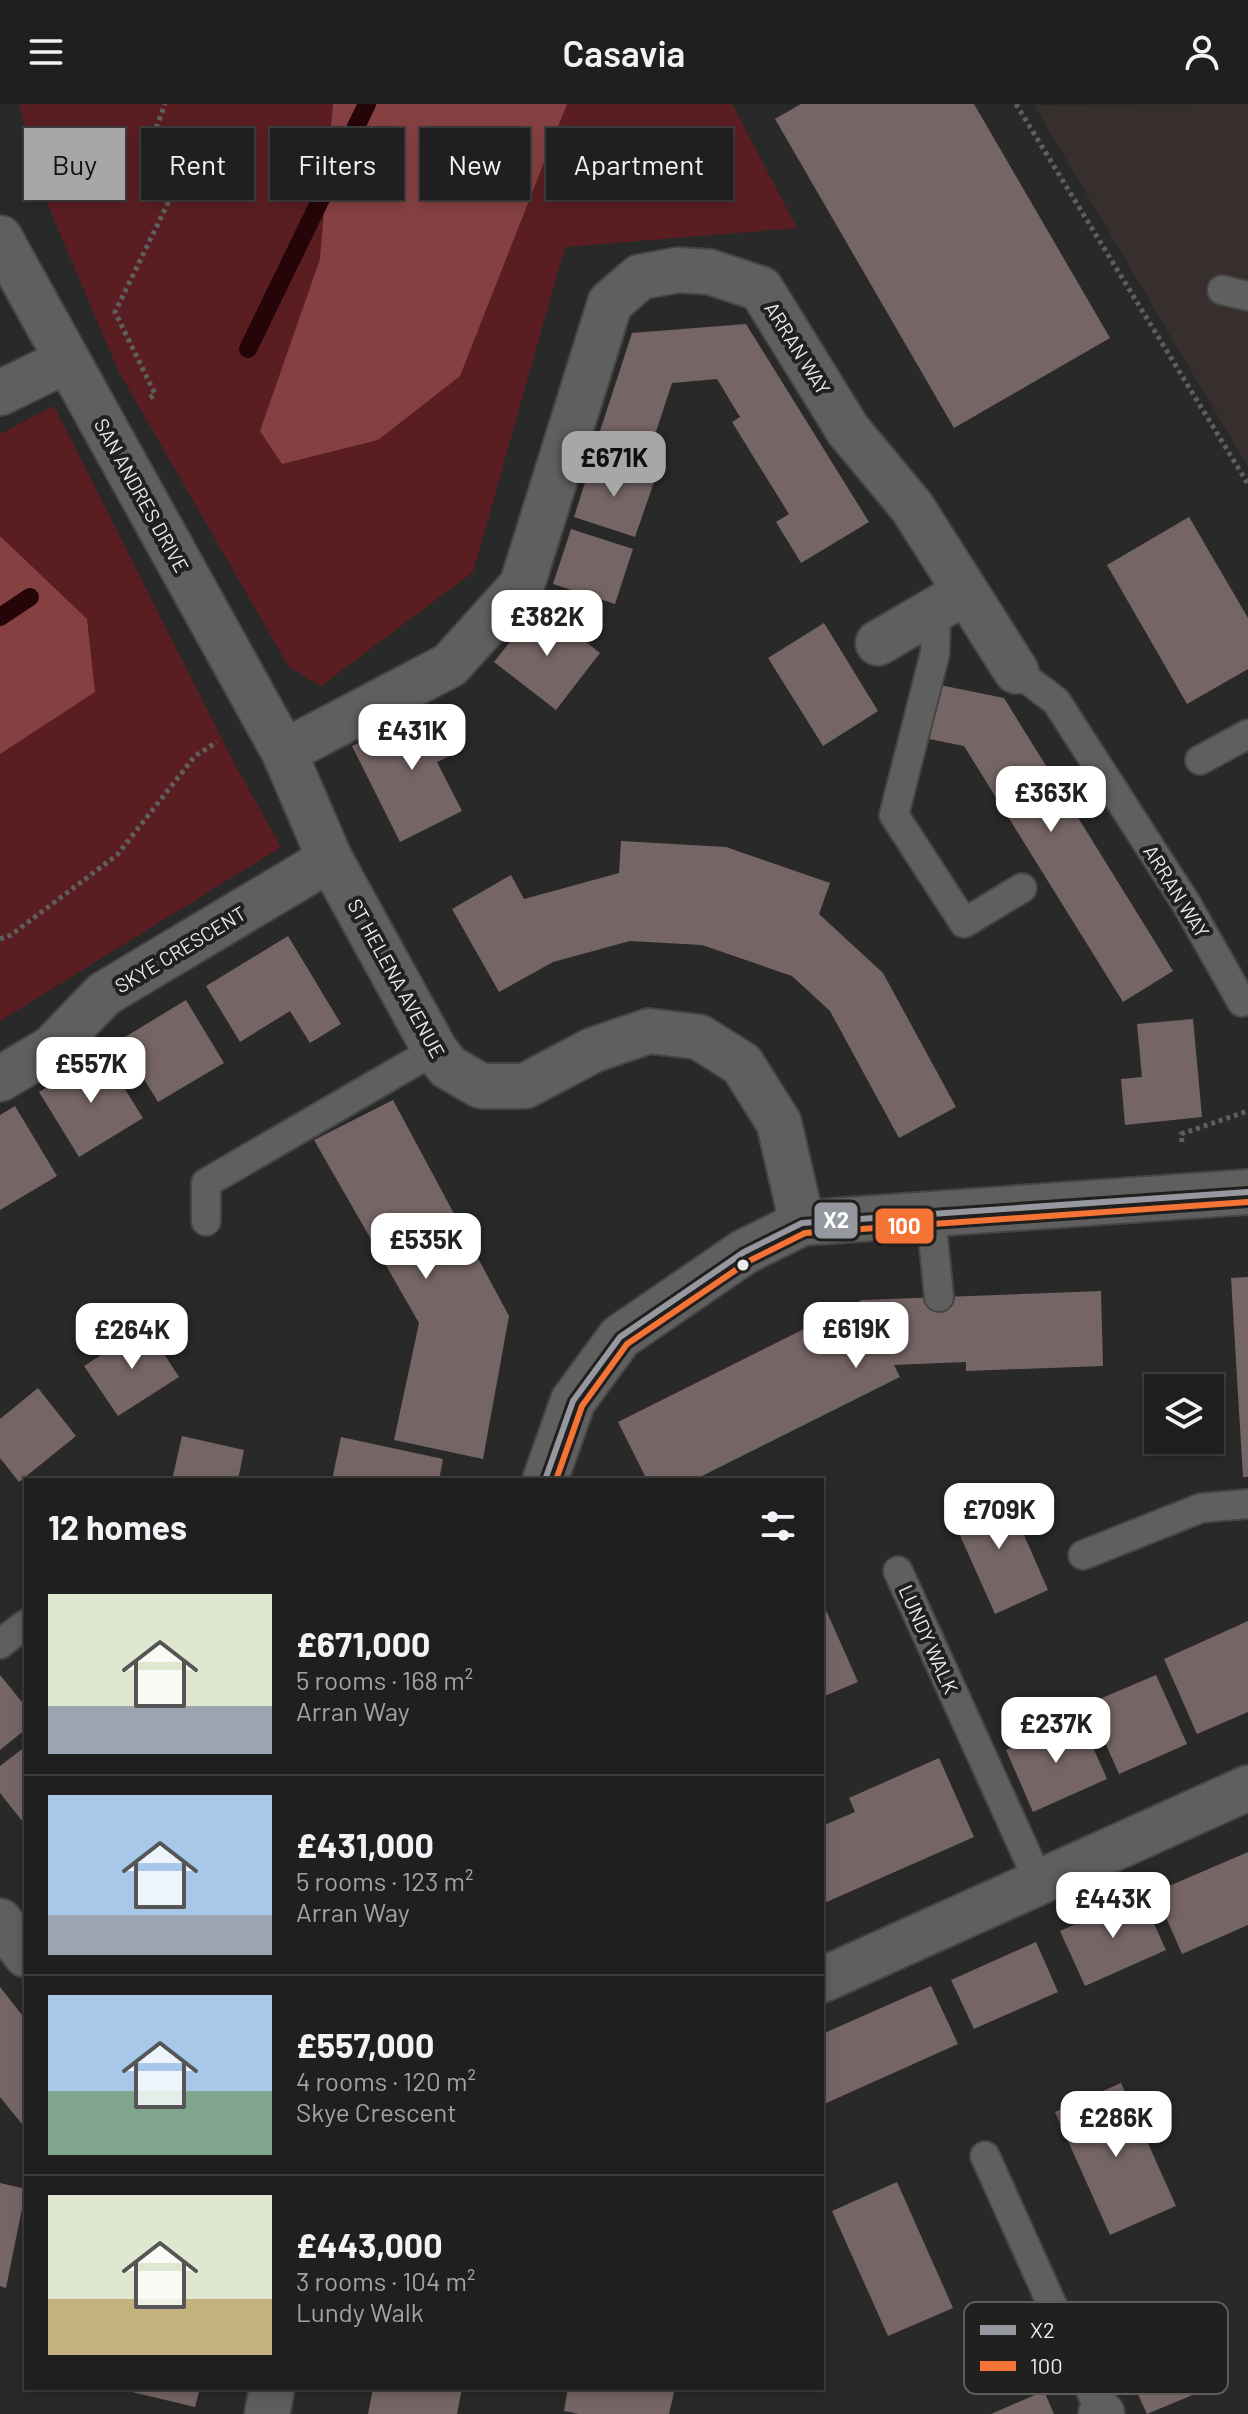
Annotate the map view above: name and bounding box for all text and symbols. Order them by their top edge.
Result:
icon: menu [24,30,68,74]
icon: person [1180,30,1224,74]
text: Casavia [563,31,685,74]
chip: Buy [24,128,125,200]
chip: Rent [141,128,254,200]
chip: Filters [270,128,404,200]
chip: New [420,128,530,200]
chip: Apartment [546,128,733,200]
street label: ARRAN WAY [760,297,836,399]
street label: SAN ANDRES DRIVE [90,414,194,576]
pin: £671K [558,431,670,499]
text: £671K [580,441,648,472]
pin: £382K [491,590,603,658]
text: £382K [510,600,584,631]
pin: £431K [356,704,468,772]
text: £431K [376,714,448,745]
pin: £363K [995,766,1107,834]
text: £363K [1014,776,1088,807]
street label: ARRAN WAY [1139,840,1215,942]
street label: ST HELENA AVENUE [343,894,451,1062]
street label: SKYE CRESCENT [110,901,250,997]
pin: £557K [35,1037,147,1105]
text: £557K [54,1047,128,1078]
line badge: X2 [813,1201,859,1240]
text: X2 [823,1206,849,1232]
line badge: 100 [874,1207,935,1245]
text: 100 [888,1212,920,1238]
pin: £535K [370,1213,482,1281]
text: £535K [389,1223,463,1254]
unlabelled marker [735,1257,751,1273]
pin: £619K [800,1302,912,1370]
pin: £264K [76,1303,188,1371]
text: £619K [821,1312,891,1343]
text: £264K [94,1313,170,1344]
map controls [1144,1374,1224,1454]
button: layers [1144,1374,1224,1454]
pin: £709K [943,1483,1055,1551]
text: £709K [962,1493,1036,1524]
icon: filters [756,1504,800,1548]
text: 12 homes [48,1506,187,1547]
street label: LUNDY WALK [894,1581,964,1697]
text: £671,000 [296,1623,431,1664]
icon: home [112,1626,208,1722]
text: 5 rooms · 168 m² [296,1664,473,1695]
text: Arran Way [296,1695,410,1726]
pin: £237K [1000,1697,1112,1765]
text: £237K [1019,1707,1093,1738]
text: £431,000 [296,1824,434,1865]
icon: home [112,1827,208,1923]
text: 5 rooms · 123 m² [296,1865,474,1896]
pin: £443K [1057,1872,1169,1940]
text: £443K [1074,1882,1152,1913]
text: Arran Way [296,1896,410,1927]
text: £557,000 [296,2024,434,2065]
icon: home [112,2027,208,2123]
text: 4 rooms · 120 m² [296,2065,476,2096]
pin: £286K [1060,2091,1172,2159]
text: Skye Crescent [296,2096,457,2127]
text: £286K [1079,2101,1153,2132]
text: £443,000 [296,2224,443,2265]
icon: home [112,2227,208,2323]
text: 3 rooms · 104 m² [296,2265,475,2296]
text: Lundy Walk [296,2296,424,2327]
legend [964,2302,1228,2394]
text: X2 [1030,2316,1055,2342]
text: 100 [1030,2352,1063,2378]

